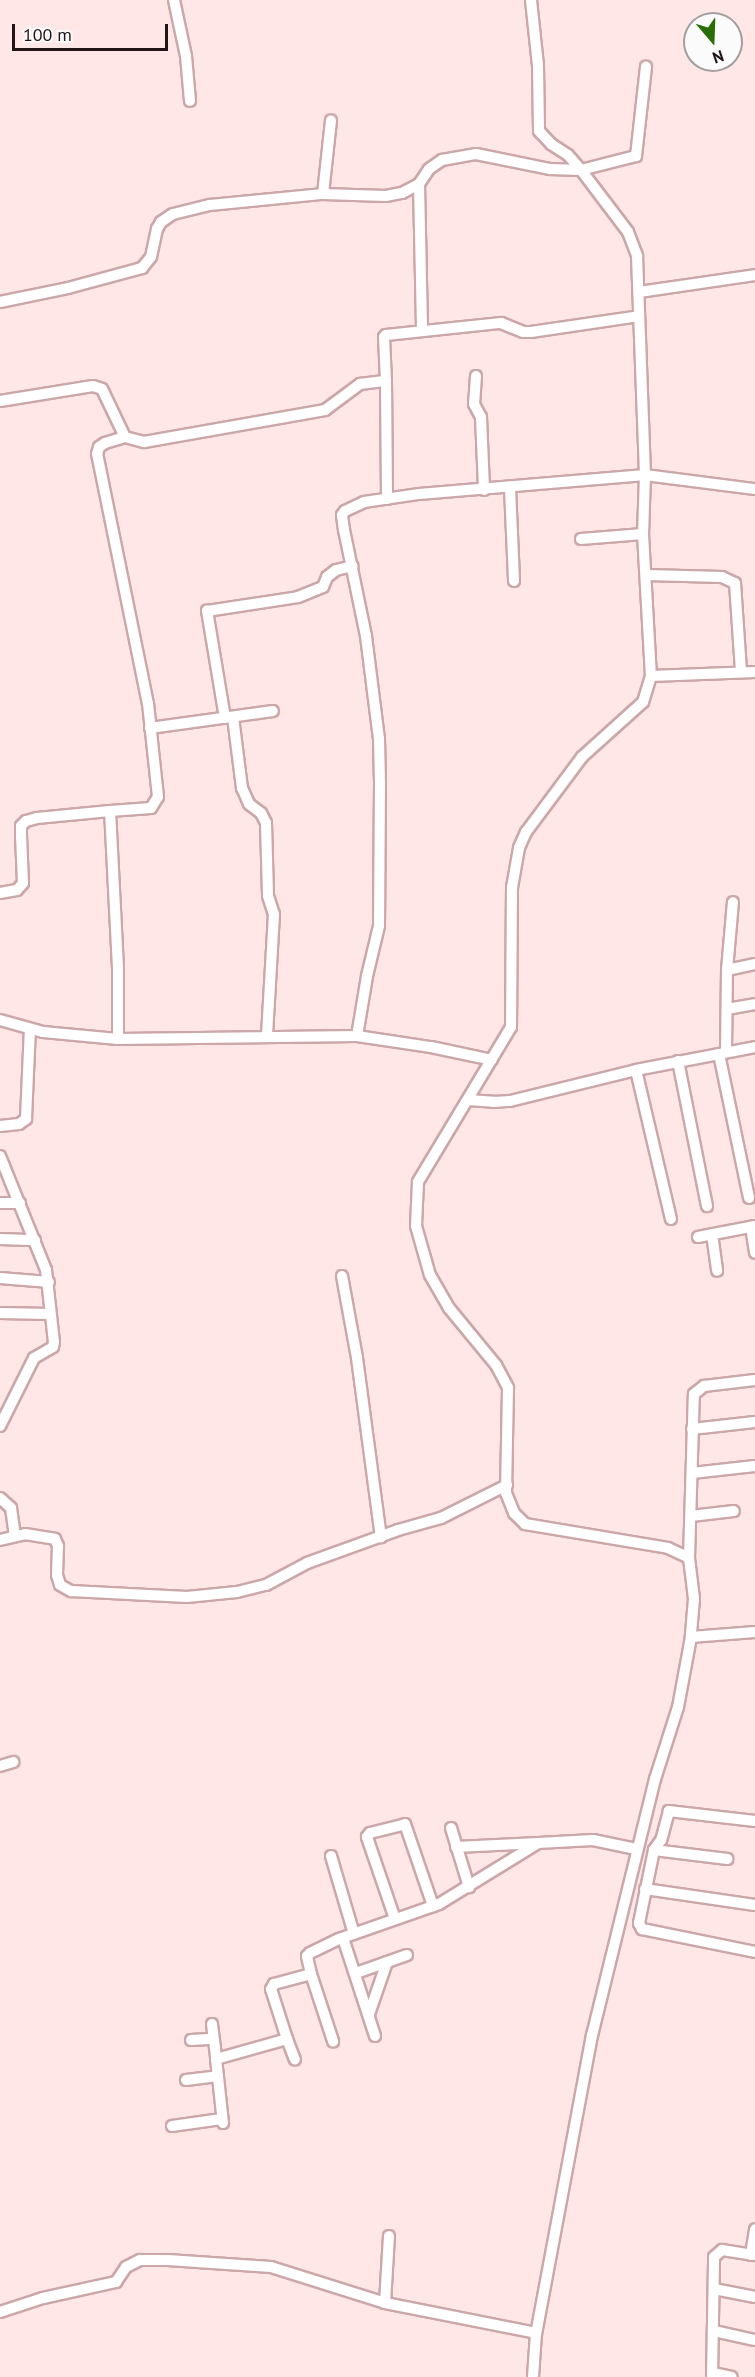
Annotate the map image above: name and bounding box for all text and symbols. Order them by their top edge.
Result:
scale bar [15,12,171,50]
north arrow [683,12,743,72]
text: 100 m [23,23,72,46]
text: N [710,46,726,68]

